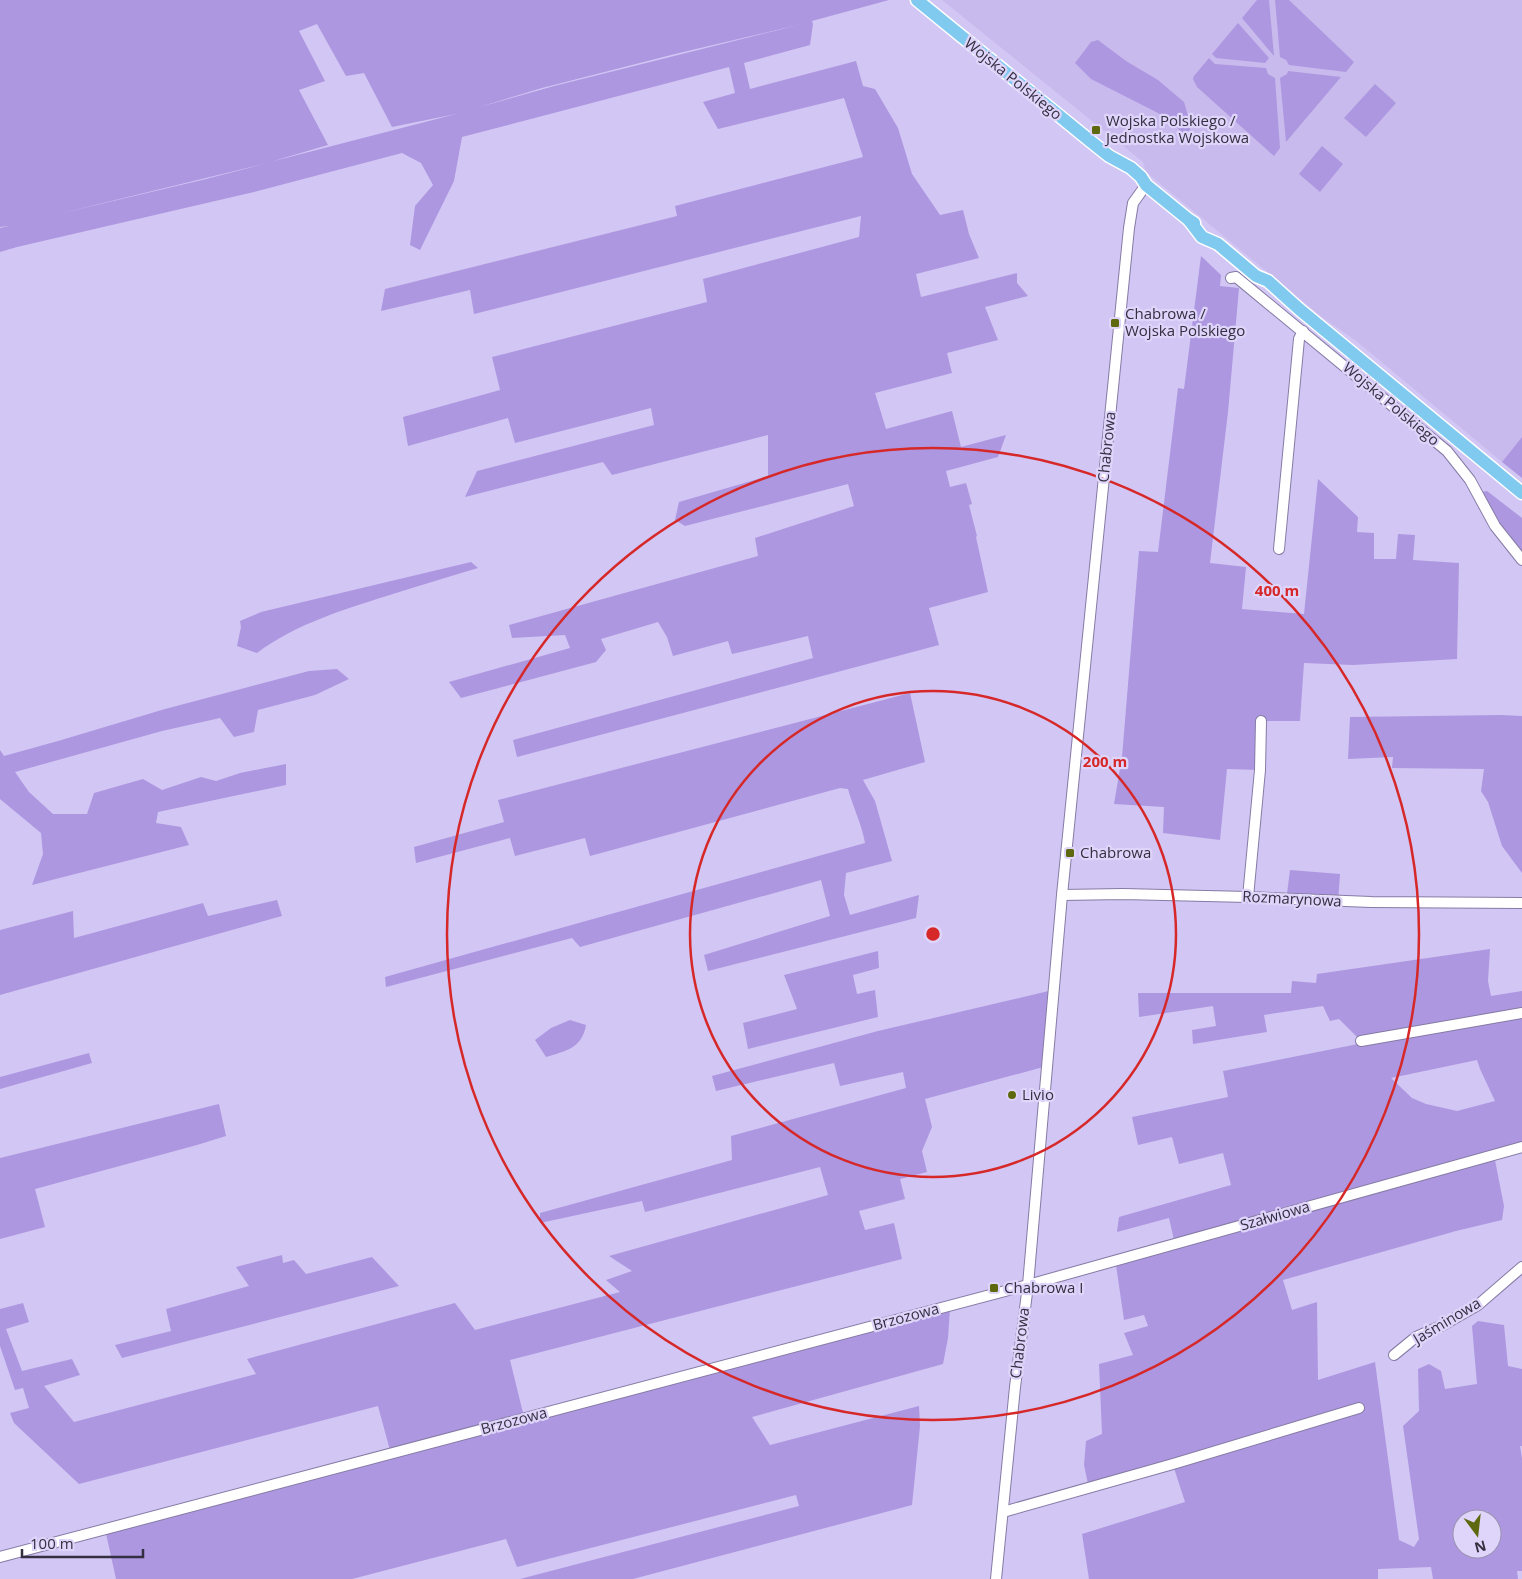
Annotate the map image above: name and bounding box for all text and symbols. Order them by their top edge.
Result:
street label: Wojska Polskiego [961,33,1067,124]
place label: Wojska Polskiego / Jednostka Wojskowa [1104,110,1249,147]
marker: Wojska Polskiego / Jednostka Wojskowa [1090,124,1102,136]
place label: Chabrowa / Wojska Polskiego [1125,303,1245,340]
marker: Chabrowa / Wojska Polskiego [1109,317,1121,329]
street label: Wojska Polskiego [1339,357,1444,450]
street label: Chabrowa [1092,410,1120,483]
text: 400 m [1255,580,1299,600]
text: 200 m [1083,751,1127,771]
place label: Chabrowa [1080,842,1151,862]
marker: Chabrowa [1064,847,1076,859]
street label: Rozmarynowa [1242,885,1342,911]
centre of rings [924,925,942,943]
place label: Livio [1022,1084,1054,1104]
marker: Livio [1006,1089,1018,1101]
street label: Szałwiowa [1237,1196,1312,1235]
place label: Chabrowa I [1004,1277,1083,1297]
marker: Chabrowa I [988,1282,1000,1294]
street label: Jaśminowa [1407,1292,1484,1349]
street label: Brzozowa [870,1298,941,1334]
street label: Chabrowa [1005,1306,1033,1379]
street label: Brzozowa [478,1402,549,1438]
north arrow [1452,1509,1502,1559]
scale bar [22,1526,144,1558]
text: 100 m [30,1533,74,1553]
text: N [1473,1536,1488,1558]

